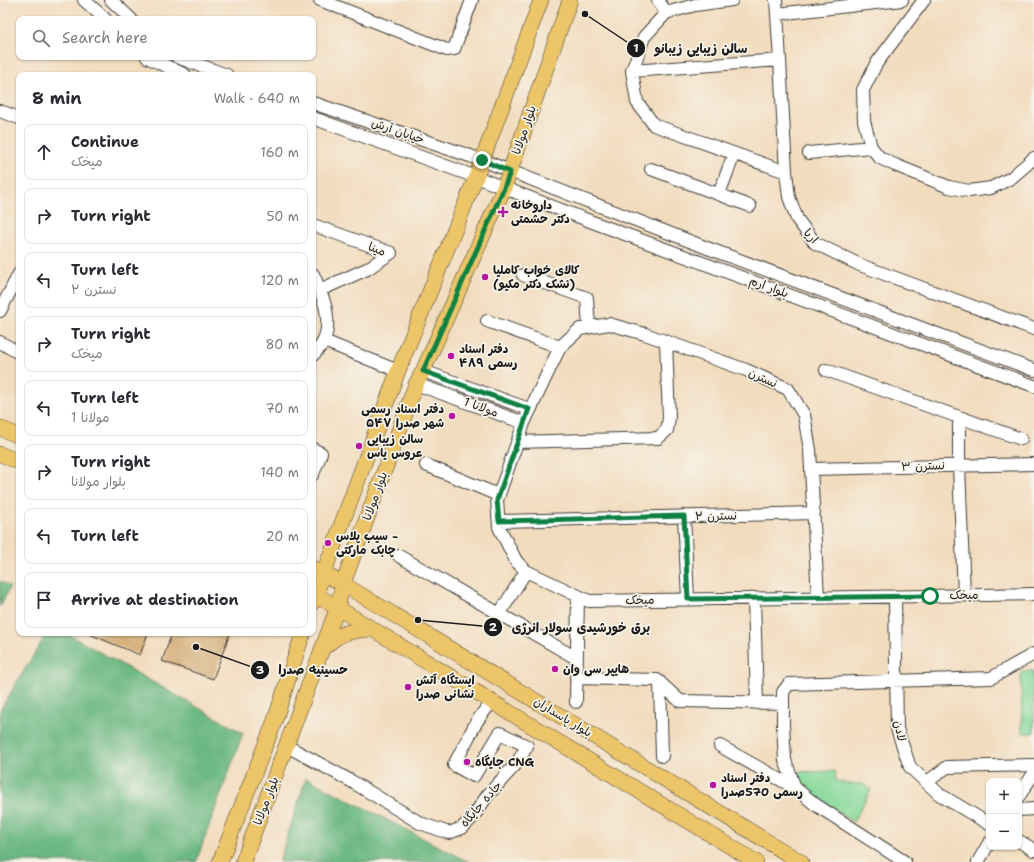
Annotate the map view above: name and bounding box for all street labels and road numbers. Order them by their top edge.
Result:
street label: بلوار مولانا [508,103,540,157]
street label: خیابان آرش [369,115,427,147]
street label: اریا [800,225,822,247]
street label: مینا [366,238,388,260]
street label: بلوار ارم [747,273,791,302]
street label: نسترن [746,364,780,392]
street label: مولانا 1 [462,393,500,421]
street label: نسترن ۳ [901,457,945,475]
street label: بلوار مولانا [359,469,391,523]
street label: نسترن ۲ [695,508,737,524]
street label: میخک [949,587,979,603]
street label: میخک [625,592,655,608]
street label: بلوار پاسداران [531,693,595,741]
street label: لادن [890,719,910,743]
street label: بلوار مولانا [249,774,283,828]
street label: جاده جایگاه [457,778,505,830]

